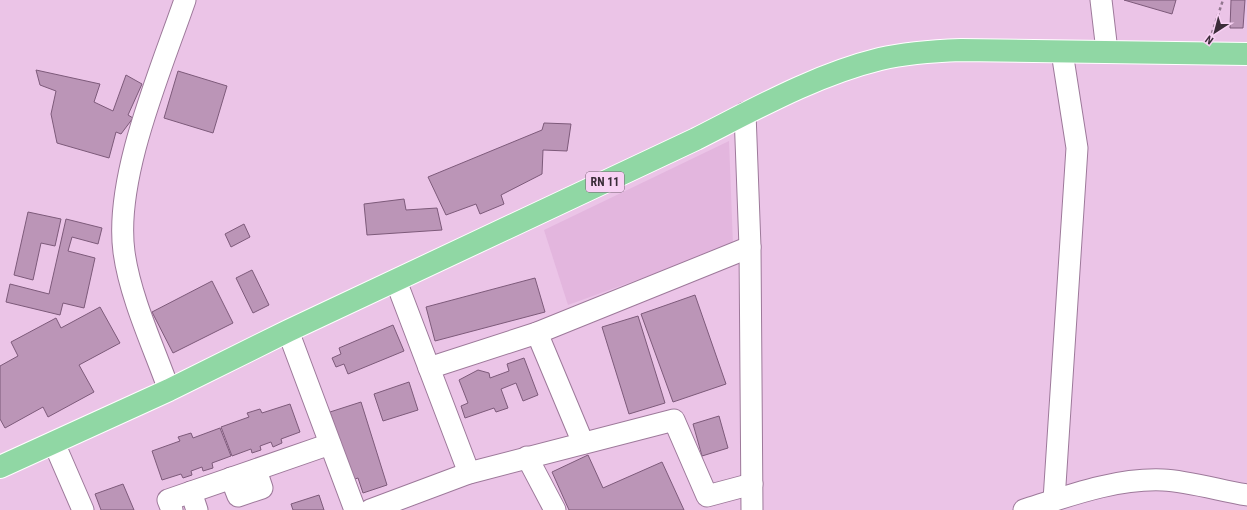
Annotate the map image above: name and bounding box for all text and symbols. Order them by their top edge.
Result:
north arrow [1195,12,1235,52]
text: N [1203,32,1216,47]
road number: RN 11 [586,172,624,192]

